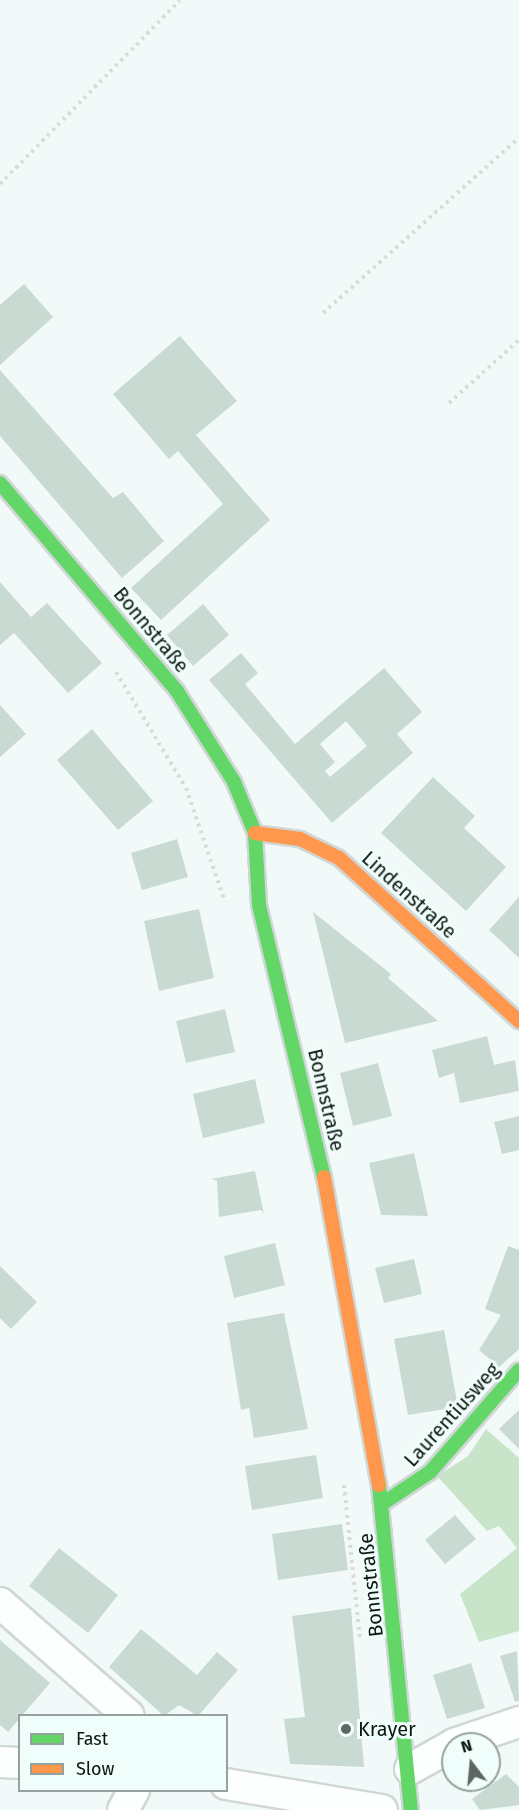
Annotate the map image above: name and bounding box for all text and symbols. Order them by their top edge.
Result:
street label: Bonnstraße [108,582,194,678]
street label: Lindenstraße [357,846,461,944]
street label: Bonnstraße [303,1046,349,1154]
street label: Laurentiusweg [399,1358,505,1472]
street label: Bonnstraße [354,1532,388,1638]
legend [18,1714,228,1792]
place label: Krayer [358,1717,416,1741]
marker: Krayer [339,1722,353,1736]
text: Fast [76,1728,108,1750]
north arrow [441,1732,501,1792]
text: N [459,1736,474,1757]
text: Slow [76,1758,114,1780]

